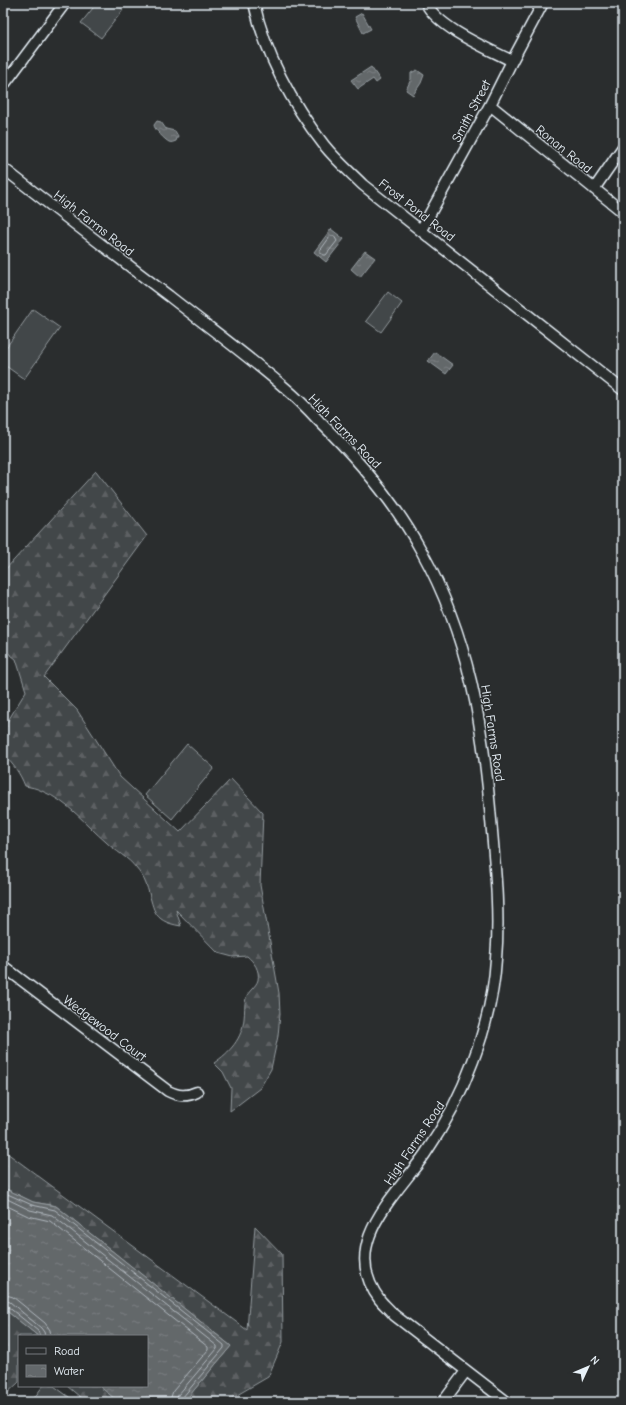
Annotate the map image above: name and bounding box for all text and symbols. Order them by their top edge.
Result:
street label: Smith Street [448,76,494,145]
street label: Ronan Road [533,122,595,176]
street label: Frost Pond Road [376,176,458,244]
street label: High Farms Road [51,187,137,259]
street label: High Farms Road [306,391,384,471]
street label: High Farms Road [478,684,508,782]
street label: Wedgewood Court [61,992,151,1065]
street label: High Farms Road [380,1098,448,1188]
legend [18,1335,148,1387]
text: Road [54,1344,80,1358]
north arrow [568,1347,608,1387]
text: N [588,1353,602,1368]
text: Water [54,1364,84,1378]

